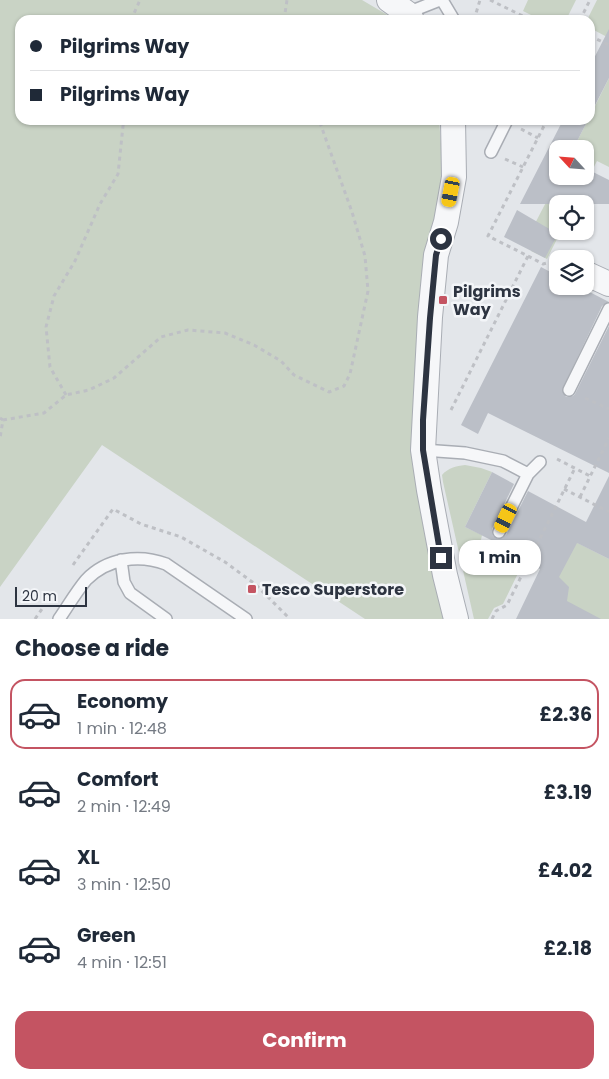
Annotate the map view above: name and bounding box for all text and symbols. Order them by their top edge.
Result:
text: Pilgrims Way [60,33,189,60]
text: Pilgrims Way [60,81,189,108]
north arrow [549,140,594,185]
map controls [549,140,594,295]
car [440,176,461,208]
button: locate [549,195,594,240]
route start [430,228,452,250]
button: layers [549,250,594,295]
place label: Pilgrims Way [453,280,521,321]
marker: Pilgrims Way [437,294,449,306]
car [492,501,519,535]
callout: 1 min [458,540,541,576]
text: 1 min [479,546,521,569]
route end [430,547,452,569]
place label: Tesco Superstore [262,578,404,601]
marker: Tesco Superstore [246,583,258,595]
scale bar [15,584,88,607]
text: 20 m [22,586,57,606]
text: Choose a ride [15,633,169,664]
text: Economy [77,688,168,715]
icon: car [17,692,62,737]
text: £2.36 [540,701,592,728]
text: 1 min · 12:48 [77,717,167,740]
text: Comfort [77,766,159,793]
icon: car [17,770,62,815]
text: £3.19 [544,779,592,806]
text: 2 min · 12:49 [77,795,171,818]
text: XL [77,844,100,871]
icon: car [17,848,62,893]
text: £4.02 [538,857,592,884]
text: 3 min · 12:50 [77,873,171,896]
text: Green [77,922,136,949]
icon: car [17,926,62,971]
text: £2.18 [544,935,592,962]
text: 4 min · 12:51 [77,951,167,974]
button: Confirm [15,1011,594,1069]

